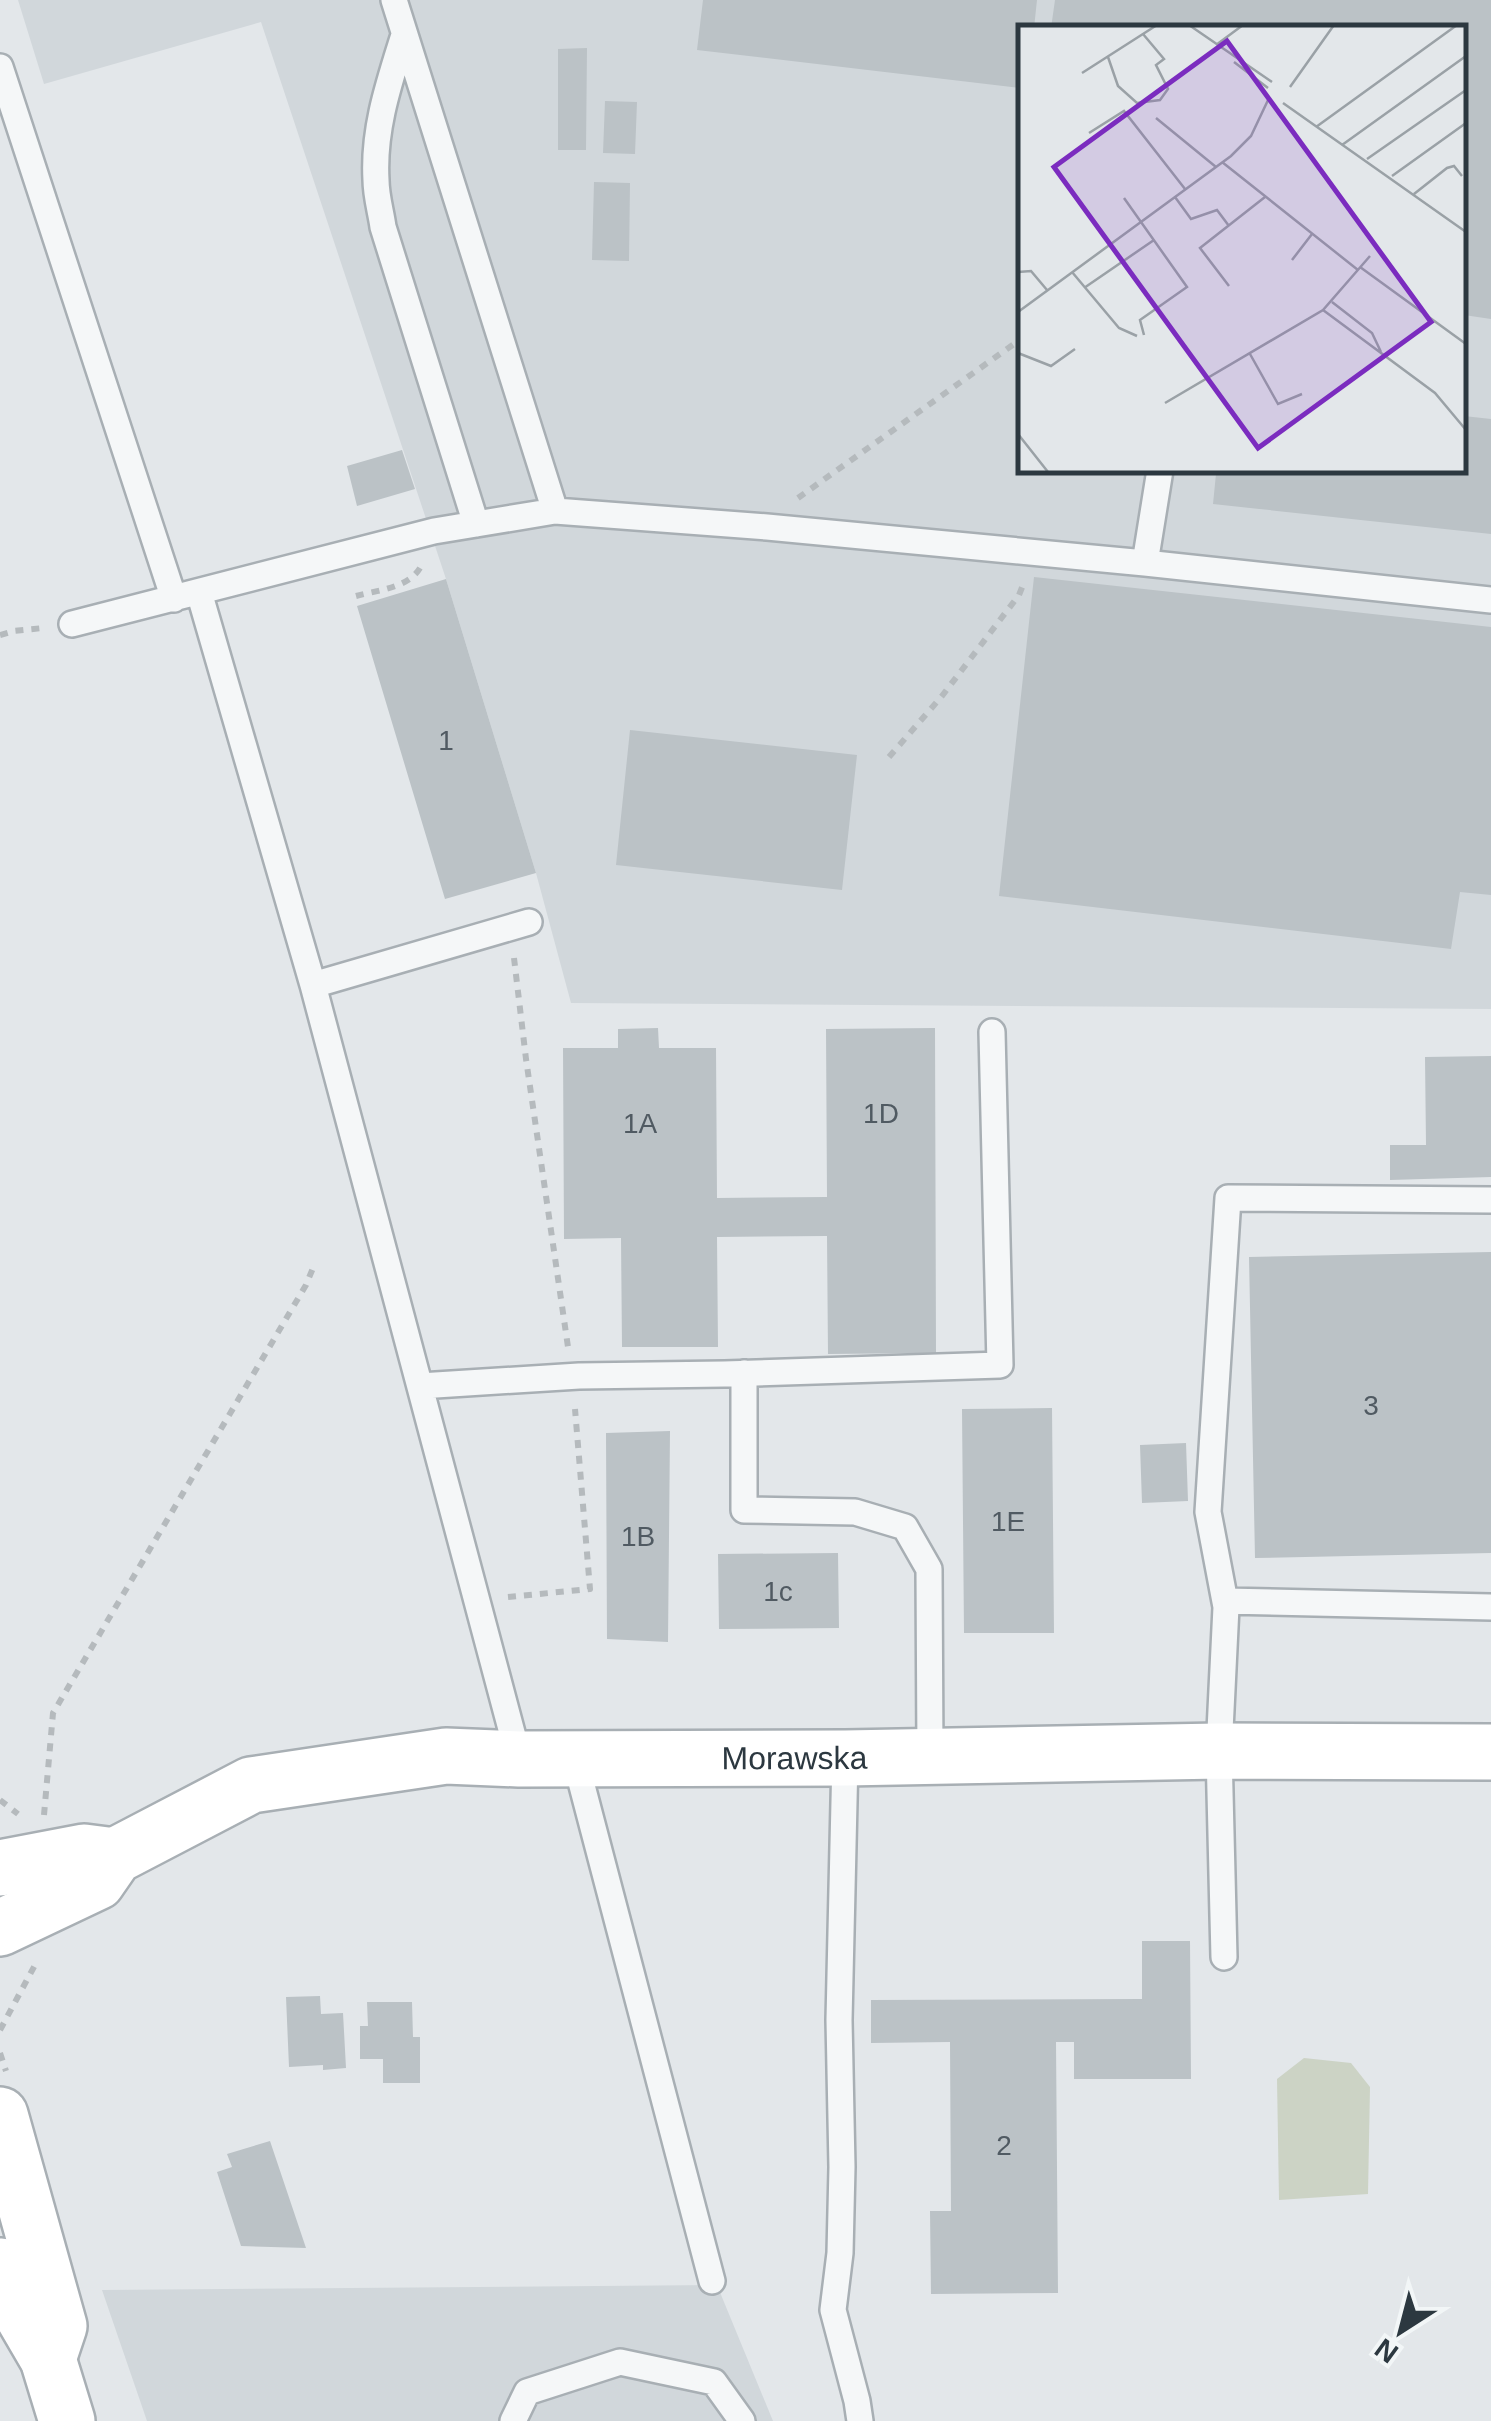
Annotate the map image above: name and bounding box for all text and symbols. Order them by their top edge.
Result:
inset map [1018,25,1466,472]
house number: 1 [438,725,454,756]
house number: 1D [863,1098,899,1129]
house number: 1A [623,1108,657,1139]
house number: 3 [1363,1390,1379,1421]
house number: 1E [991,1506,1025,1537]
house number: 1B [621,1521,655,1552]
house number: 1c [763,1576,793,1607]
street label: Morawska [721,1740,868,1776]
house number: 2 [996,2130,1012,2161]
north arrow [1351,2281,1451,2381]
text: N [1369,2332,1404,2369]

